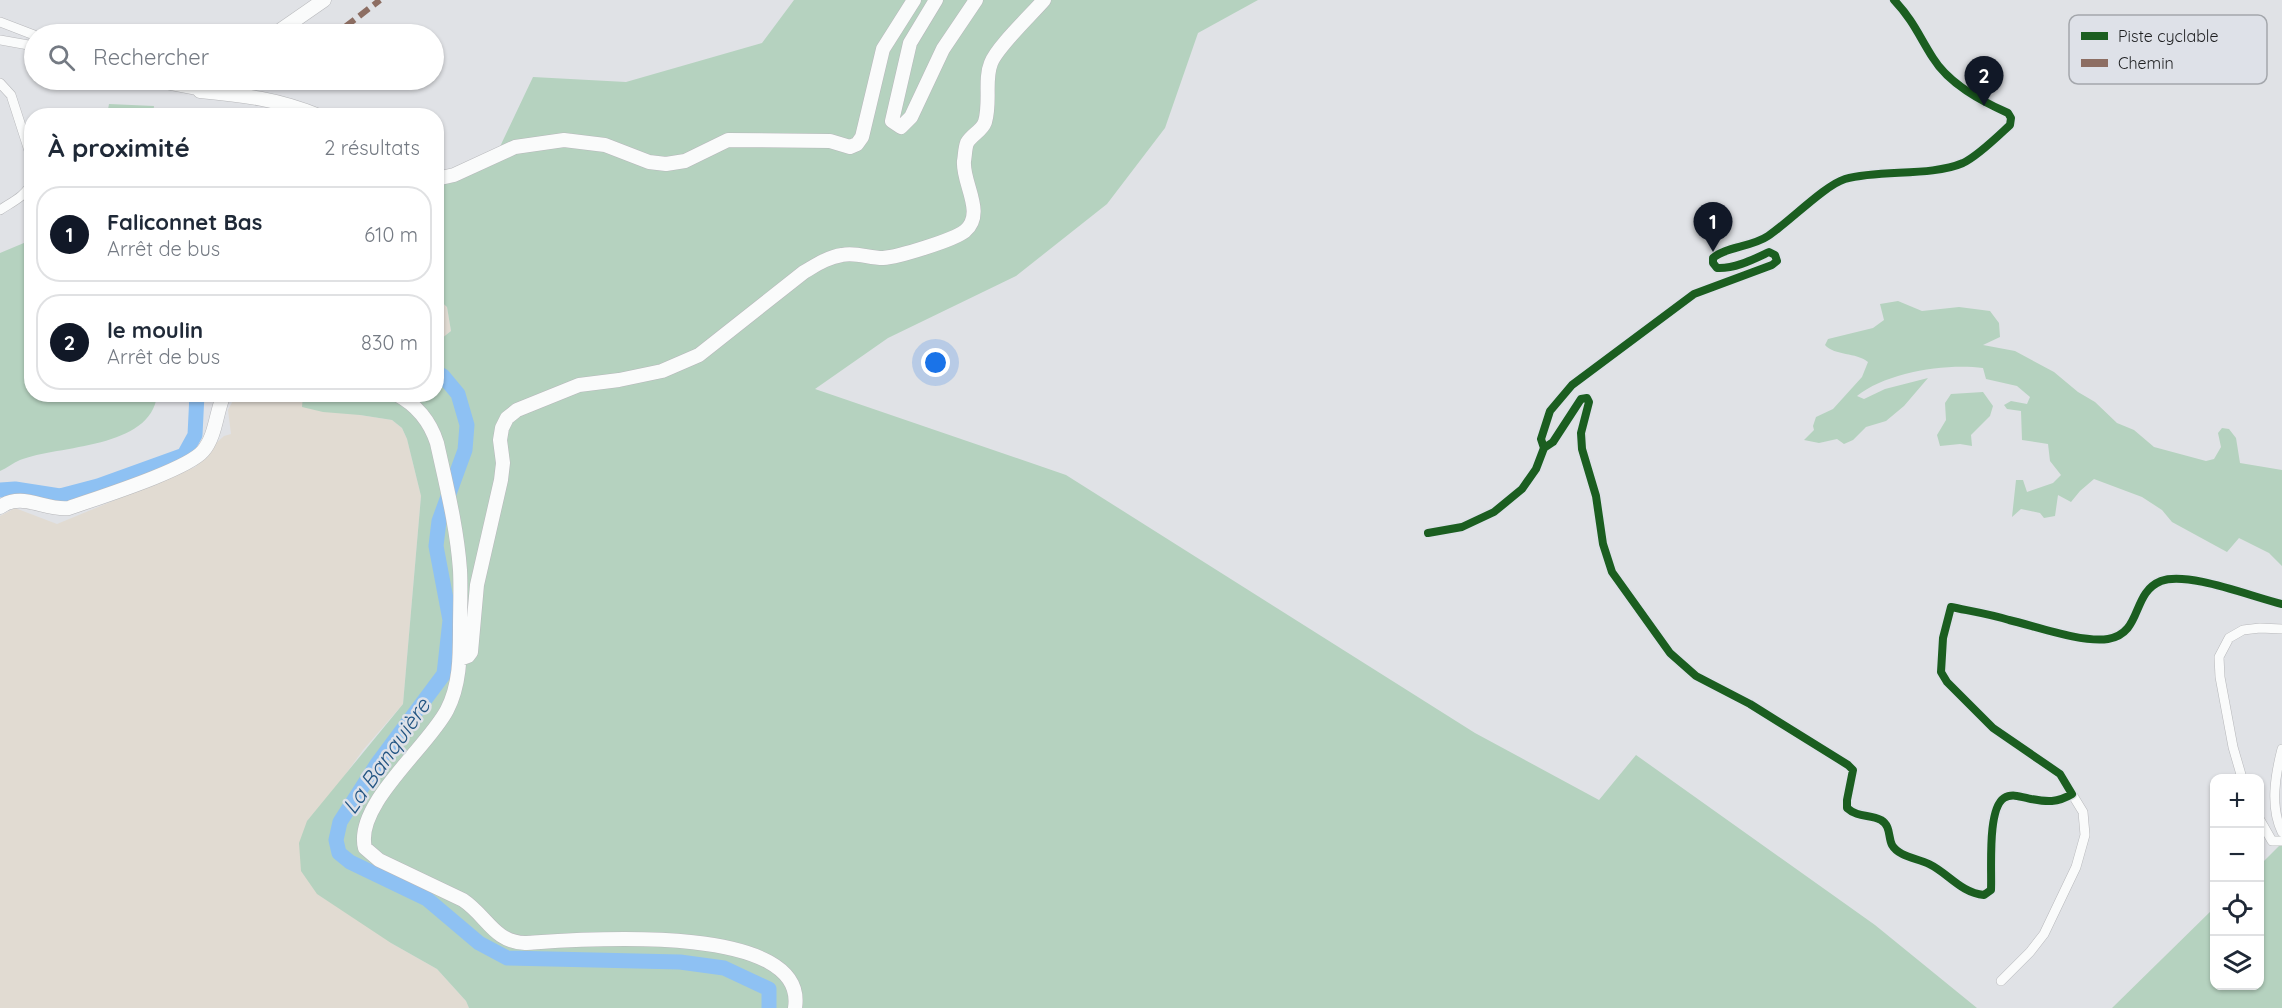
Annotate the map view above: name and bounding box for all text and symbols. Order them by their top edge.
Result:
legend [2069,15,2267,84]
search box [24,24,444,90]
text: Piste cyclable [2118,26,2218,46]
icon: search [45,41,78,74]
text: Rechercher [93,43,209,71]
text: Chemin [2118,53,2174,73]
pin: 2 [1964,57,2004,106]
text: À proximité [48,131,190,164]
text: 2 résultats [324,135,420,160]
pin: 1 [1694,202,1732,252]
text: Faliconnet Bas [107,208,262,236]
text: 1 [66,222,73,247]
text: 610 m [364,222,418,247]
text: Arrêt de bus [107,236,220,261]
text: le moulin [107,316,203,344]
text: 2 [64,330,75,355]
text: 830 m [361,330,418,355]
text: Arrêt de bus [107,344,220,369]
your location [921,348,950,377]
water label: La Banquière [336,691,437,819]
map controls [2210,774,2264,990]
button: + [2210,774,2264,828]
button: − [2210,828,2264,882]
button: locate [2210,882,2264,936]
button: layers [2210,936,2264,990]

